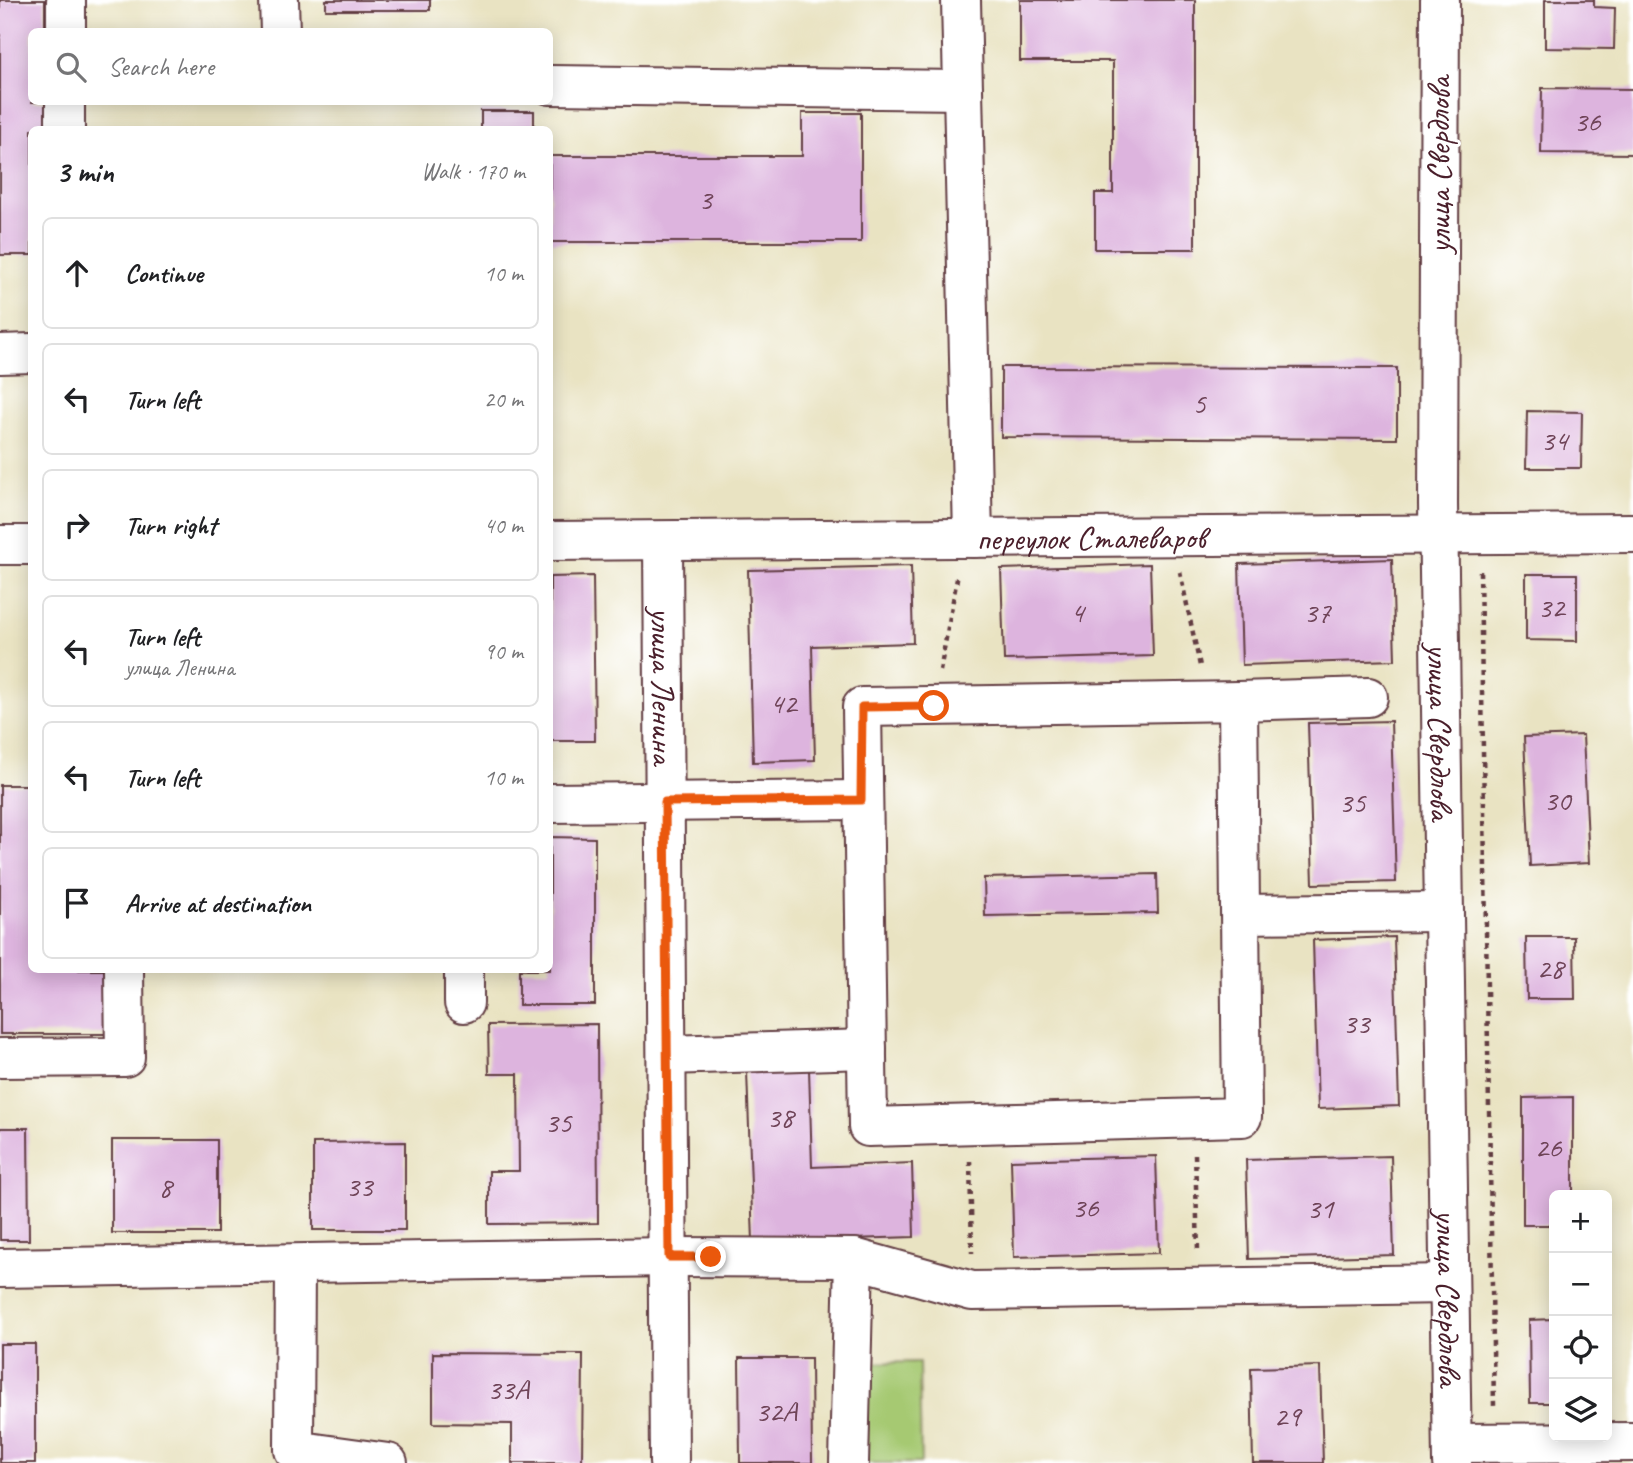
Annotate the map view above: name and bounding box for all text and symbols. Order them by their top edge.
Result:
search box [28,28,553,105]
icon: search [52,48,90,86]
text: Search here [108,50,214,83]
street label: улица Свердлова [1418,74,1460,255]
house number: 36 [1574,102,1602,140]
text: 3 min [56,153,113,191]
text: Walk · 170 m [421,157,525,186]
house number: 3 [698,180,714,218]
icon: ahead [58,254,96,292]
text: Continue [125,257,203,290]
text: 10 m [484,259,523,288]
icon: left [58,380,96,418]
text: Turn left [125,383,200,416]
house number: 5 [1192,384,1207,422]
text: 20 m [484,385,523,414]
house number: 34 [1541,421,1570,459]
icon: right [58,506,96,544]
text: Turn right [125,509,216,542]
text: 40 m [484,511,523,540]
street label: переулок Сталеваров [976,516,1212,560]
house number: 32 [1538,588,1567,626]
house number: 4 [1070,593,1086,631]
house number: 37 [1304,593,1332,631]
street label: улица Ленина [641,605,684,767]
text: Turn left [125,620,200,653]
icon: left [58,632,96,670]
text: 90 m [484,637,523,666]
street label: улица Свердлова [1418,641,1463,823]
text: улица Ленина [125,653,234,682]
house number: 42 [770,684,799,722]
route start [918,690,949,721]
icon: left [58,758,96,796]
text: Turn left [125,761,200,794]
text: 10 m [484,763,523,792]
house number: 30 [1544,781,1573,819]
house number: 35 [1339,783,1367,821]
icon: arrive [58,884,96,922]
text: Arrive at destination [125,887,311,920]
house number: 28 [1537,949,1566,987]
house number: 33 [1343,1004,1372,1042]
house number: 38 [767,1098,796,1136]
house number: 35 [545,1103,573,1141]
house number: 26 [1535,1128,1563,1166]
house number: 33 [346,1167,375,1205]
house number: 8 [158,1168,174,1206]
house number: 36 [1072,1188,1100,1226]
house number: 31 [1307,1189,1335,1227]
map controls [1549,1190,1612,1442]
button: + [1549,1190,1612,1253]
street label: улица Свердлова [1426,1207,1471,1389]
route end [695,1241,726,1272]
button: − [1549,1253,1612,1316]
button: locate [1549,1316,1612,1379]
house number: 33А [487,1370,531,1408]
button: layers [1549,1379,1612,1442]
house number: 32А [755,1392,799,1430]
house number: 29 [1274,1397,1303,1435]

